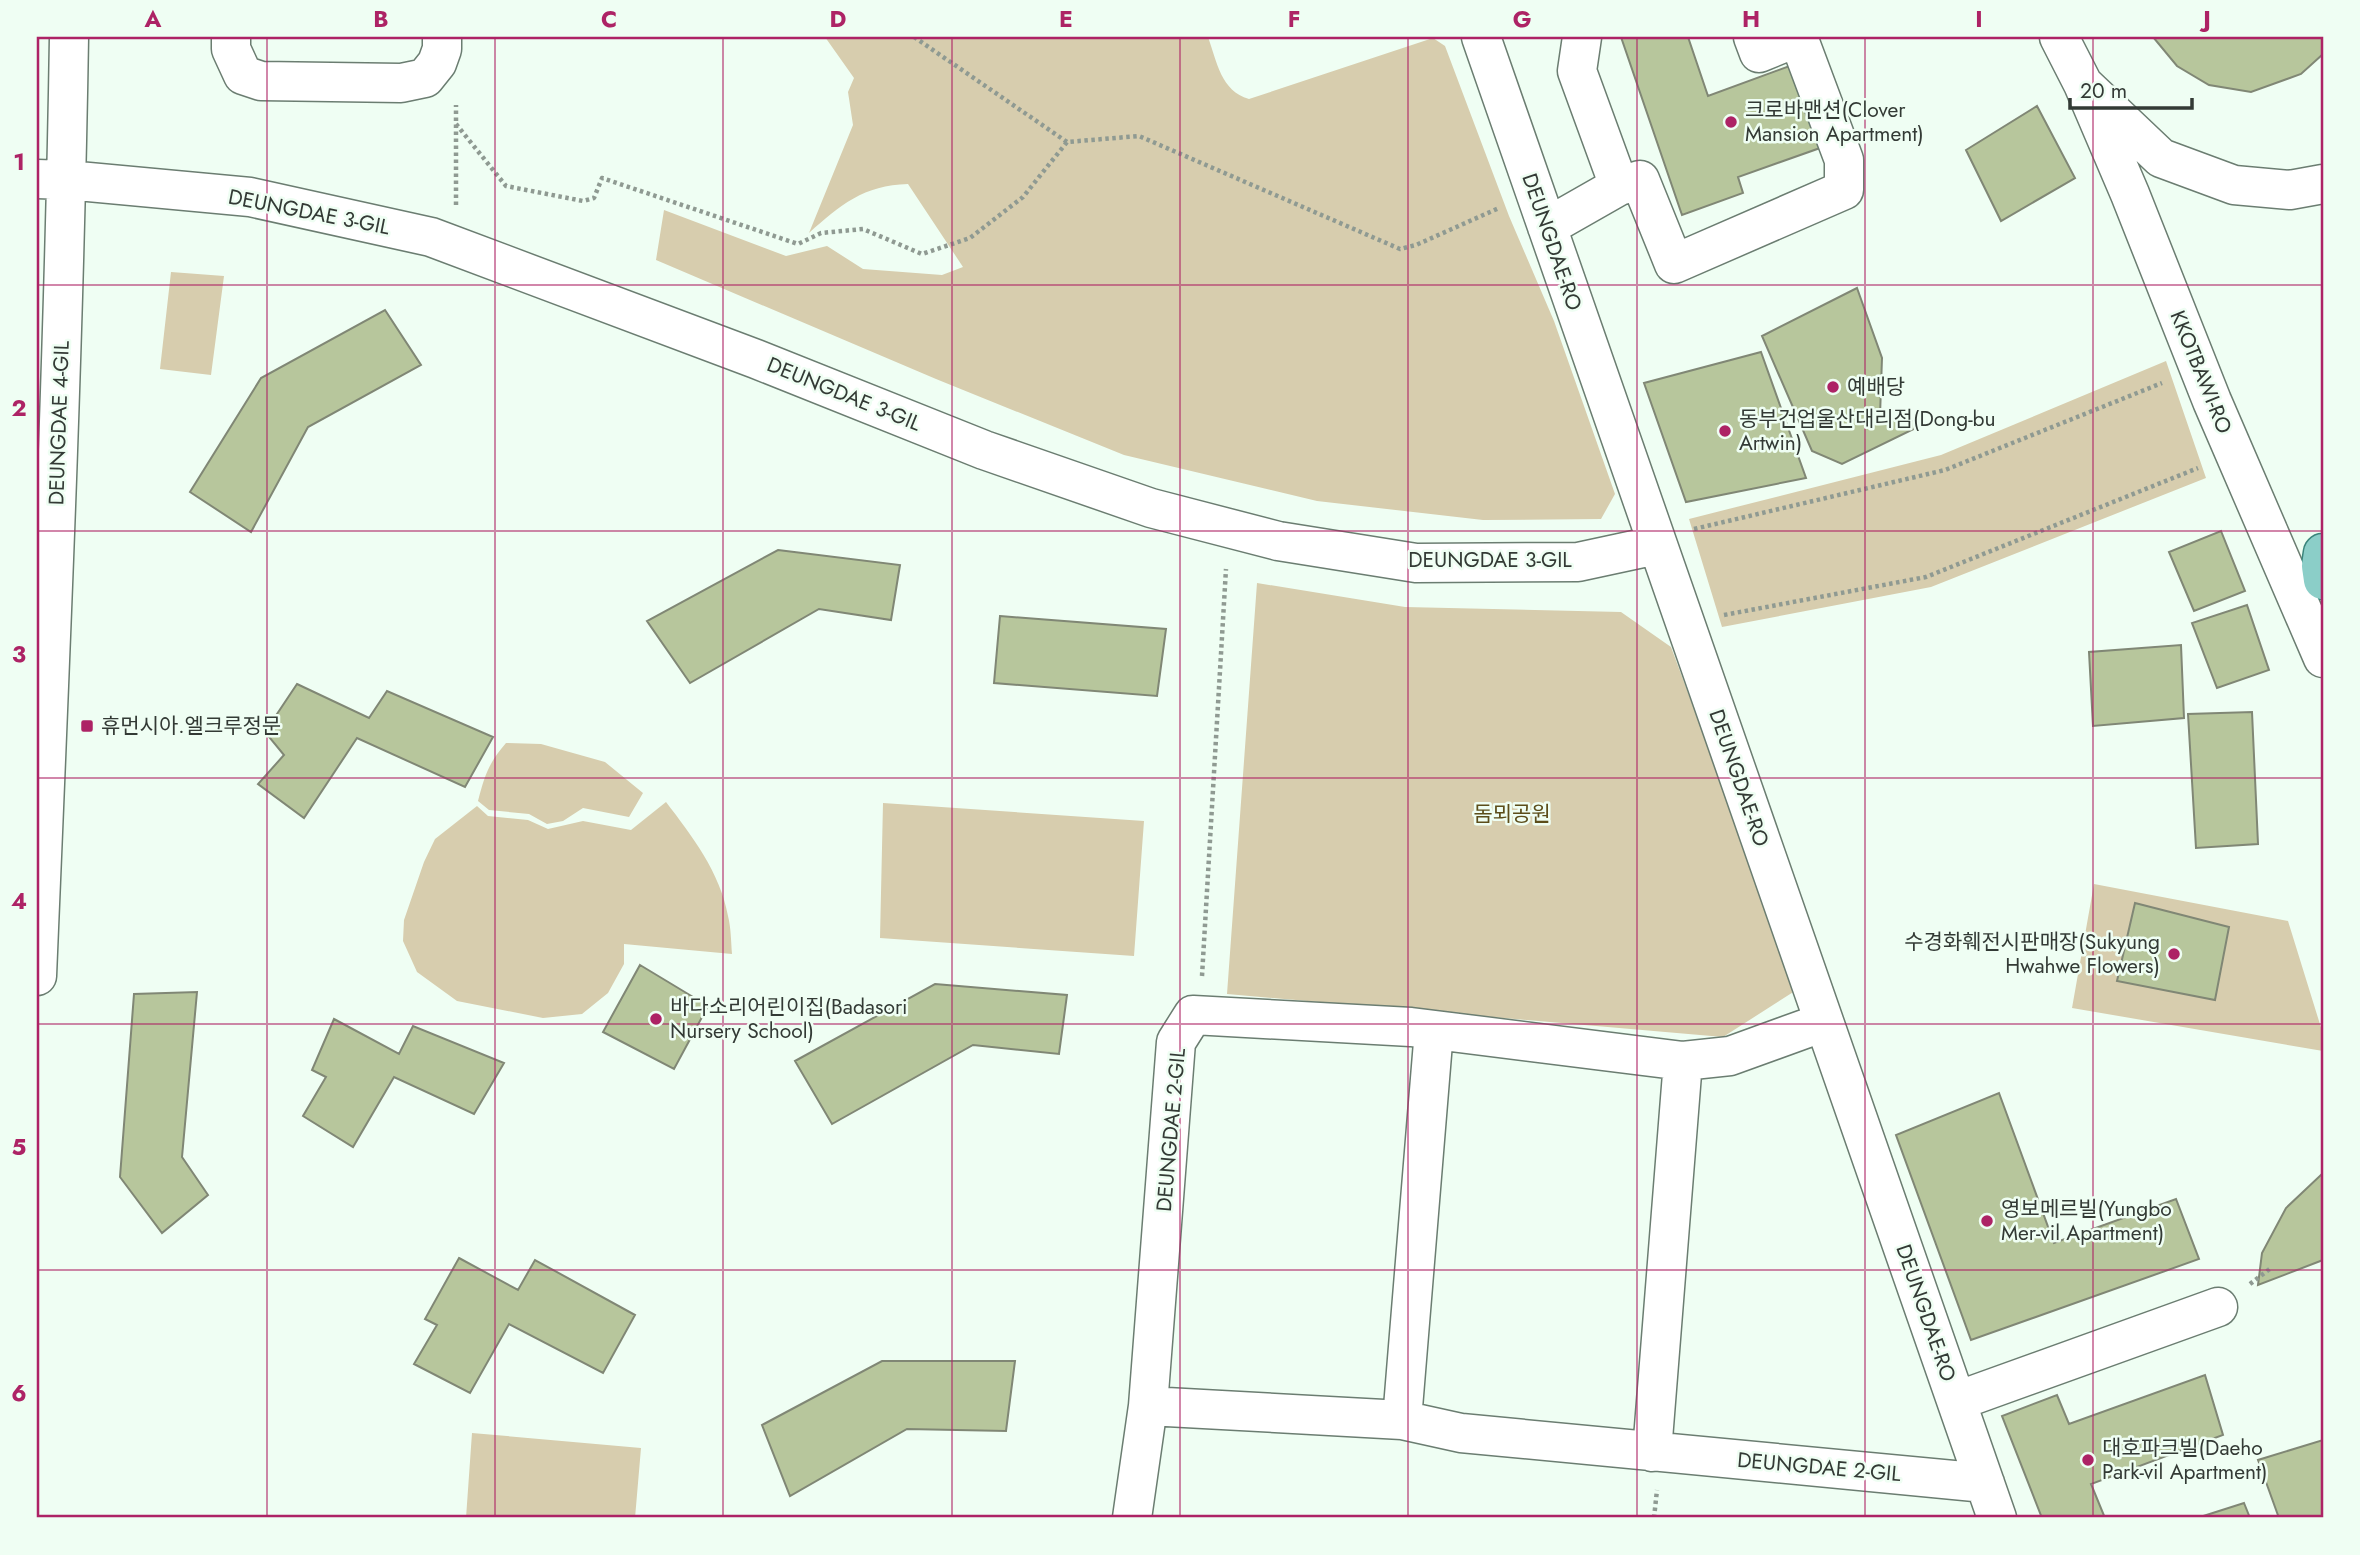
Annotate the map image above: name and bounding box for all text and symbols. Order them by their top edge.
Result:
text: A [144,2,162,36]
text: B [373,2,389,36]
text: C [601,2,617,36]
text: D [830,2,847,36]
text: E [1059,2,1073,36]
text: F [1288,2,1300,36]
text: G [1513,2,1531,36]
text: H [1742,2,1760,36]
text: I [1975,2,1983,36]
text: J [2199,2,2211,36]
scale bar [2070,66,2192,110]
text: 20 m [2080,76,2127,106]
place label: 크로바맨션(Clover Mansion Apartment) [1745,95,1924,149]
marker: 크로바맨션(Clover Mansion Apartment) [1723,114,1739,130]
text: 1 [13,145,25,179]
street label: DEUNGDAE-RO [1514,169,1590,315]
street label: DEUNGDAE 3-GIL [226,182,393,242]
street label: KKOTBAWI-RO [2163,306,2239,438]
street label: DEUNGDAE 4-GIL [41,340,77,506]
street label: DEUNGDAE 3-GIL [763,349,926,439]
place label: 예배당 [1847,372,1905,402]
marker: 예배당 [1825,379,1841,395]
text: 2 [11,391,27,425]
place label: 동부건업울산대리점(Dong-bu Artwin) [1739,404,1996,458]
marker: 동부건업울산대리점(Dong-bu Artwin) [1717,423,1733,439]
street label: DEUNGDAE 3-GIL [1408,545,1572,575]
text: 3 [12,637,26,671]
street label: DEUNGDAE-RO [1701,705,1777,851]
place label: 휴먼시아.엘크루정문 [101,711,281,741]
marker: 휴먼시아.엘크루정문 [79,718,95,734]
park label: 돔뫼공원 [1473,799,1551,829]
text: 4 [11,884,27,918]
place label: 수경화훼전시판매장(Sukyung Hwahwe Flowers) [1904,927,2160,981]
marker: 수경화훼전시판매장(Sukyung Hwahwe Flowers) [2166,946,2182,962]
place label: 바다소리어린이집(Badasori Nursery School) [670,992,908,1046]
marker: 바다소리어린이집(Badasori Nursery School) [648,1011,664,1027]
street label: DEUNGDAE 2-GIL [1149,1046,1193,1213]
text: 5 [12,1130,26,1164]
place label: 영보메르빌(Yungbo Mer-vil Apartment) [2001,1194,2172,1248]
marker: 영보메르빌(Yungbo Mer-vil Apartment) [1979,1213,1995,1229]
street label: DEUNGDAE-RO [1888,1240,1964,1386]
text: 6 [11,1376,27,1410]
place label: 대호파크빌(Daeho Park-vil Apartment) [2102,1433,2268,1487]
street label: DEUNGDAE 2-GIL [1736,1445,1903,1489]
marker: 대호파크빌(Daeho Park-vil Apartment) [2080,1452,2096,1468]

